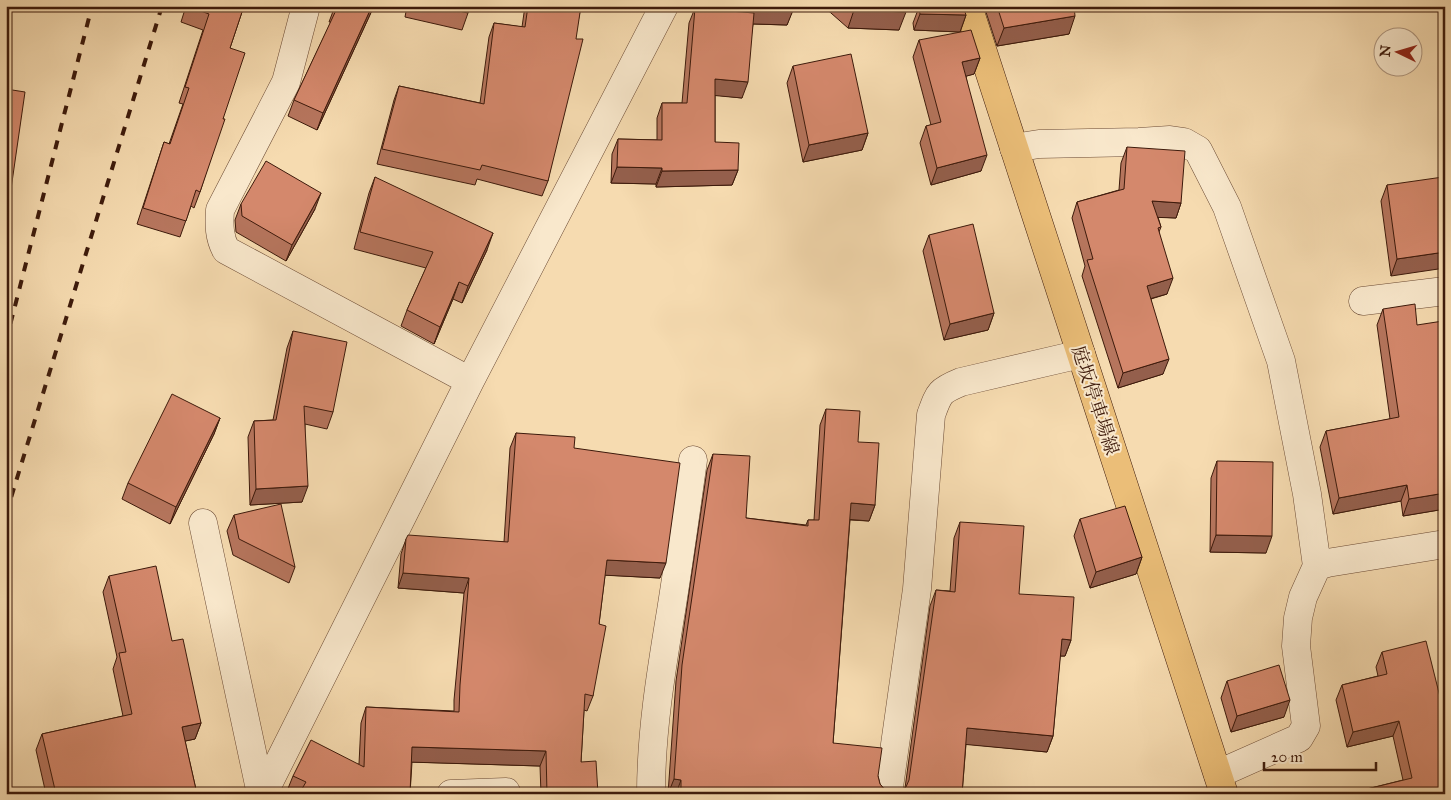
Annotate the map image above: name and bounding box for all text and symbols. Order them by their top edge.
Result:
north arrow [1374,28,1424,78]
text: N [1377,44,1395,58]
street label: 庭坂停車場線 [1067,342,1124,458]
scale bar [1264,740,1376,772]
text: 20 m [1271,748,1303,766]

